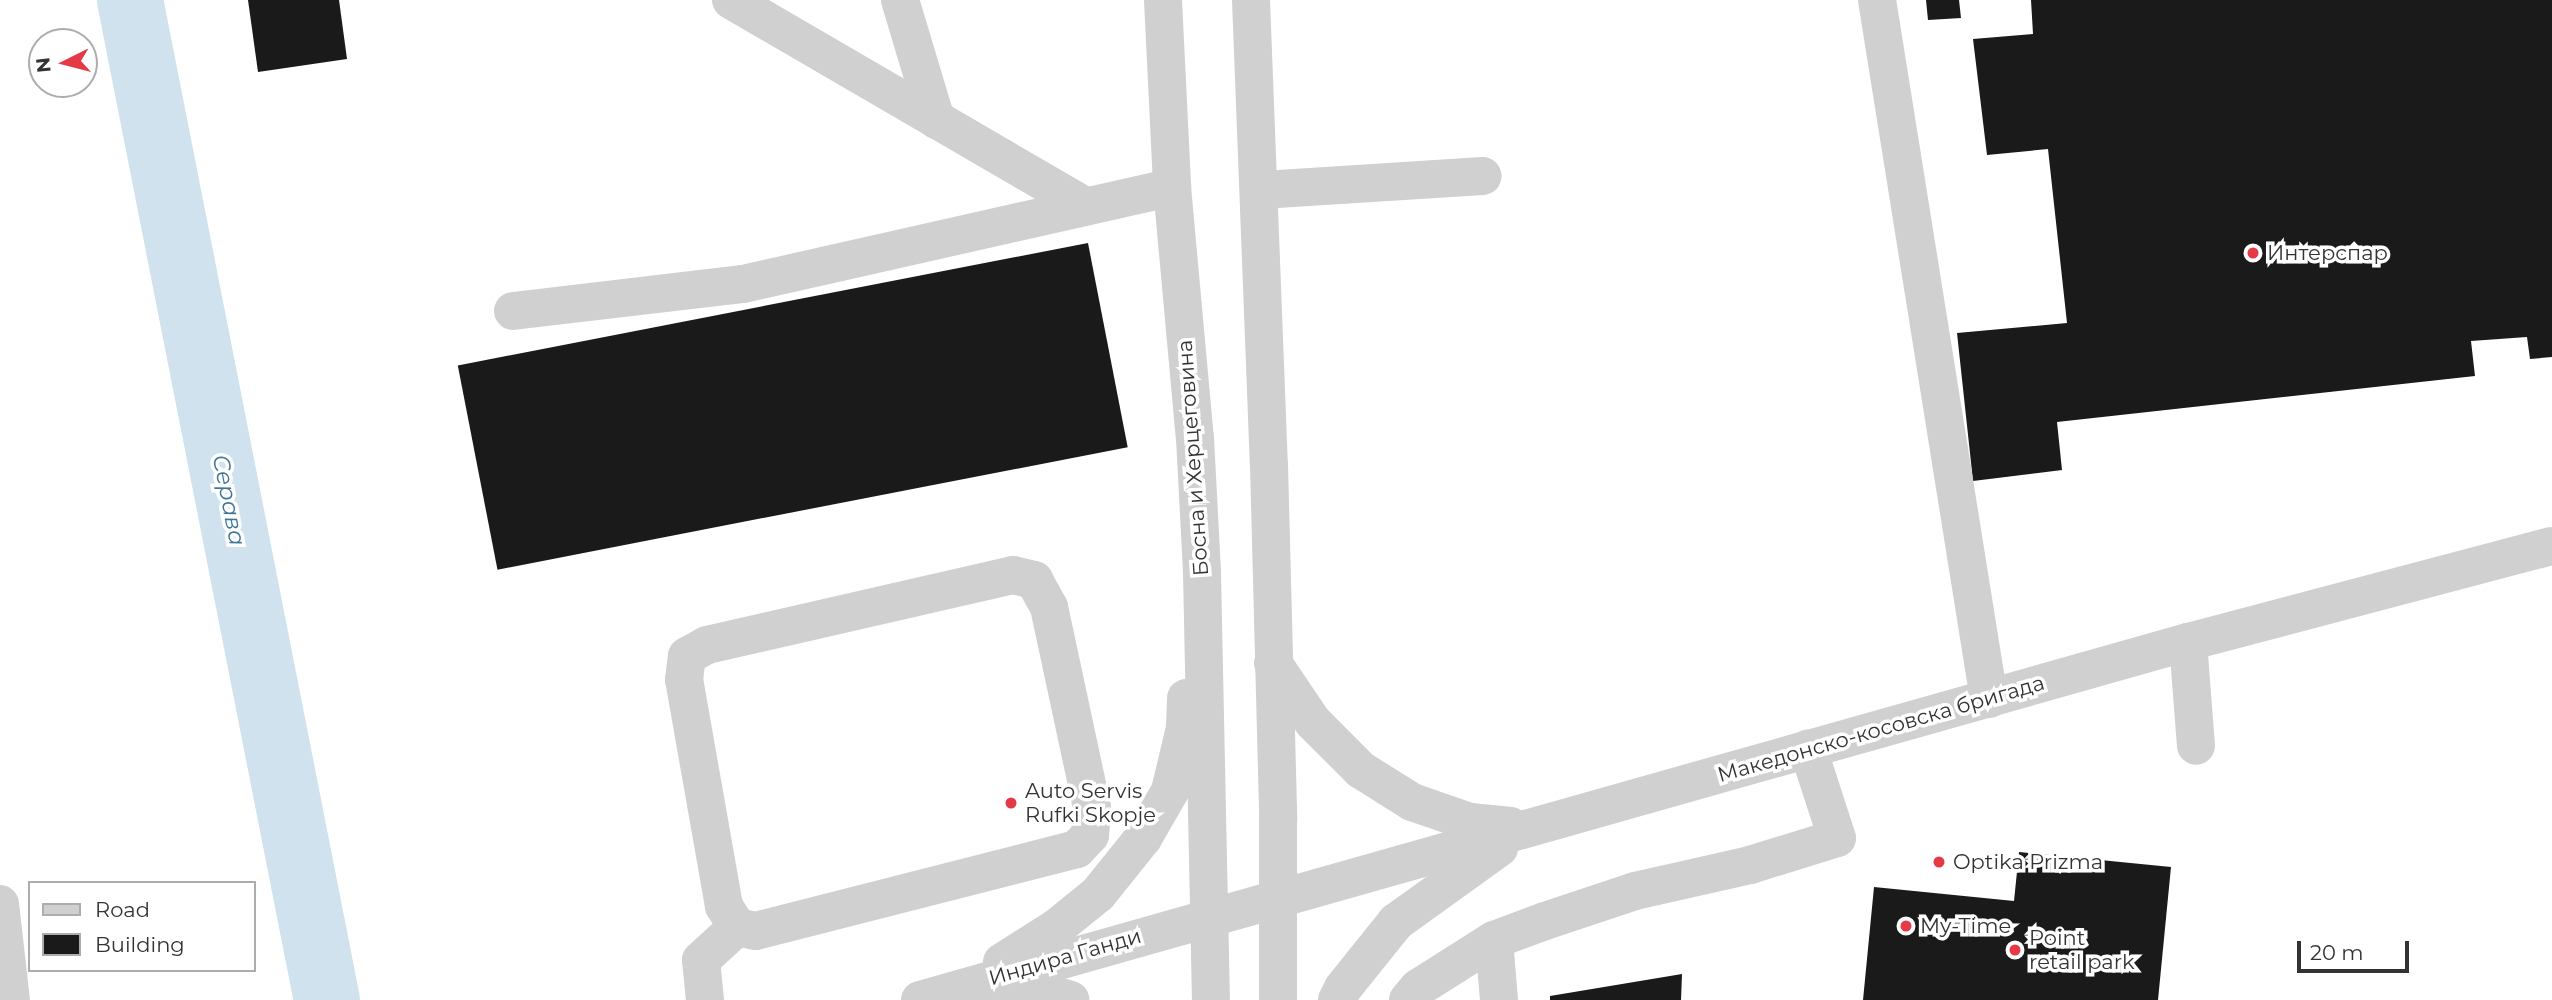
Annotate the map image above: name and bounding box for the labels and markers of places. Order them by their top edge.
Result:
place label: Интерспар [2267,240,2388,266]
marker: Интерспар [2245,245,2261,261]
place label: Auto Servis Rufki Skopje [1025,778,1156,828]
marker: Auto Servis Rufki Skopje [1003,795,1019,811]
place label: Optika Prizma [1953,849,2103,875]
marker: Optika Prizma [1931,854,1947,870]
place label: My-Time [1920,913,2011,939]
marker: My-Time [1898,918,1914,934]
place label: Point retail park [2029,925,2135,975]
marker: Point retail park [2007,942,2023,958]

